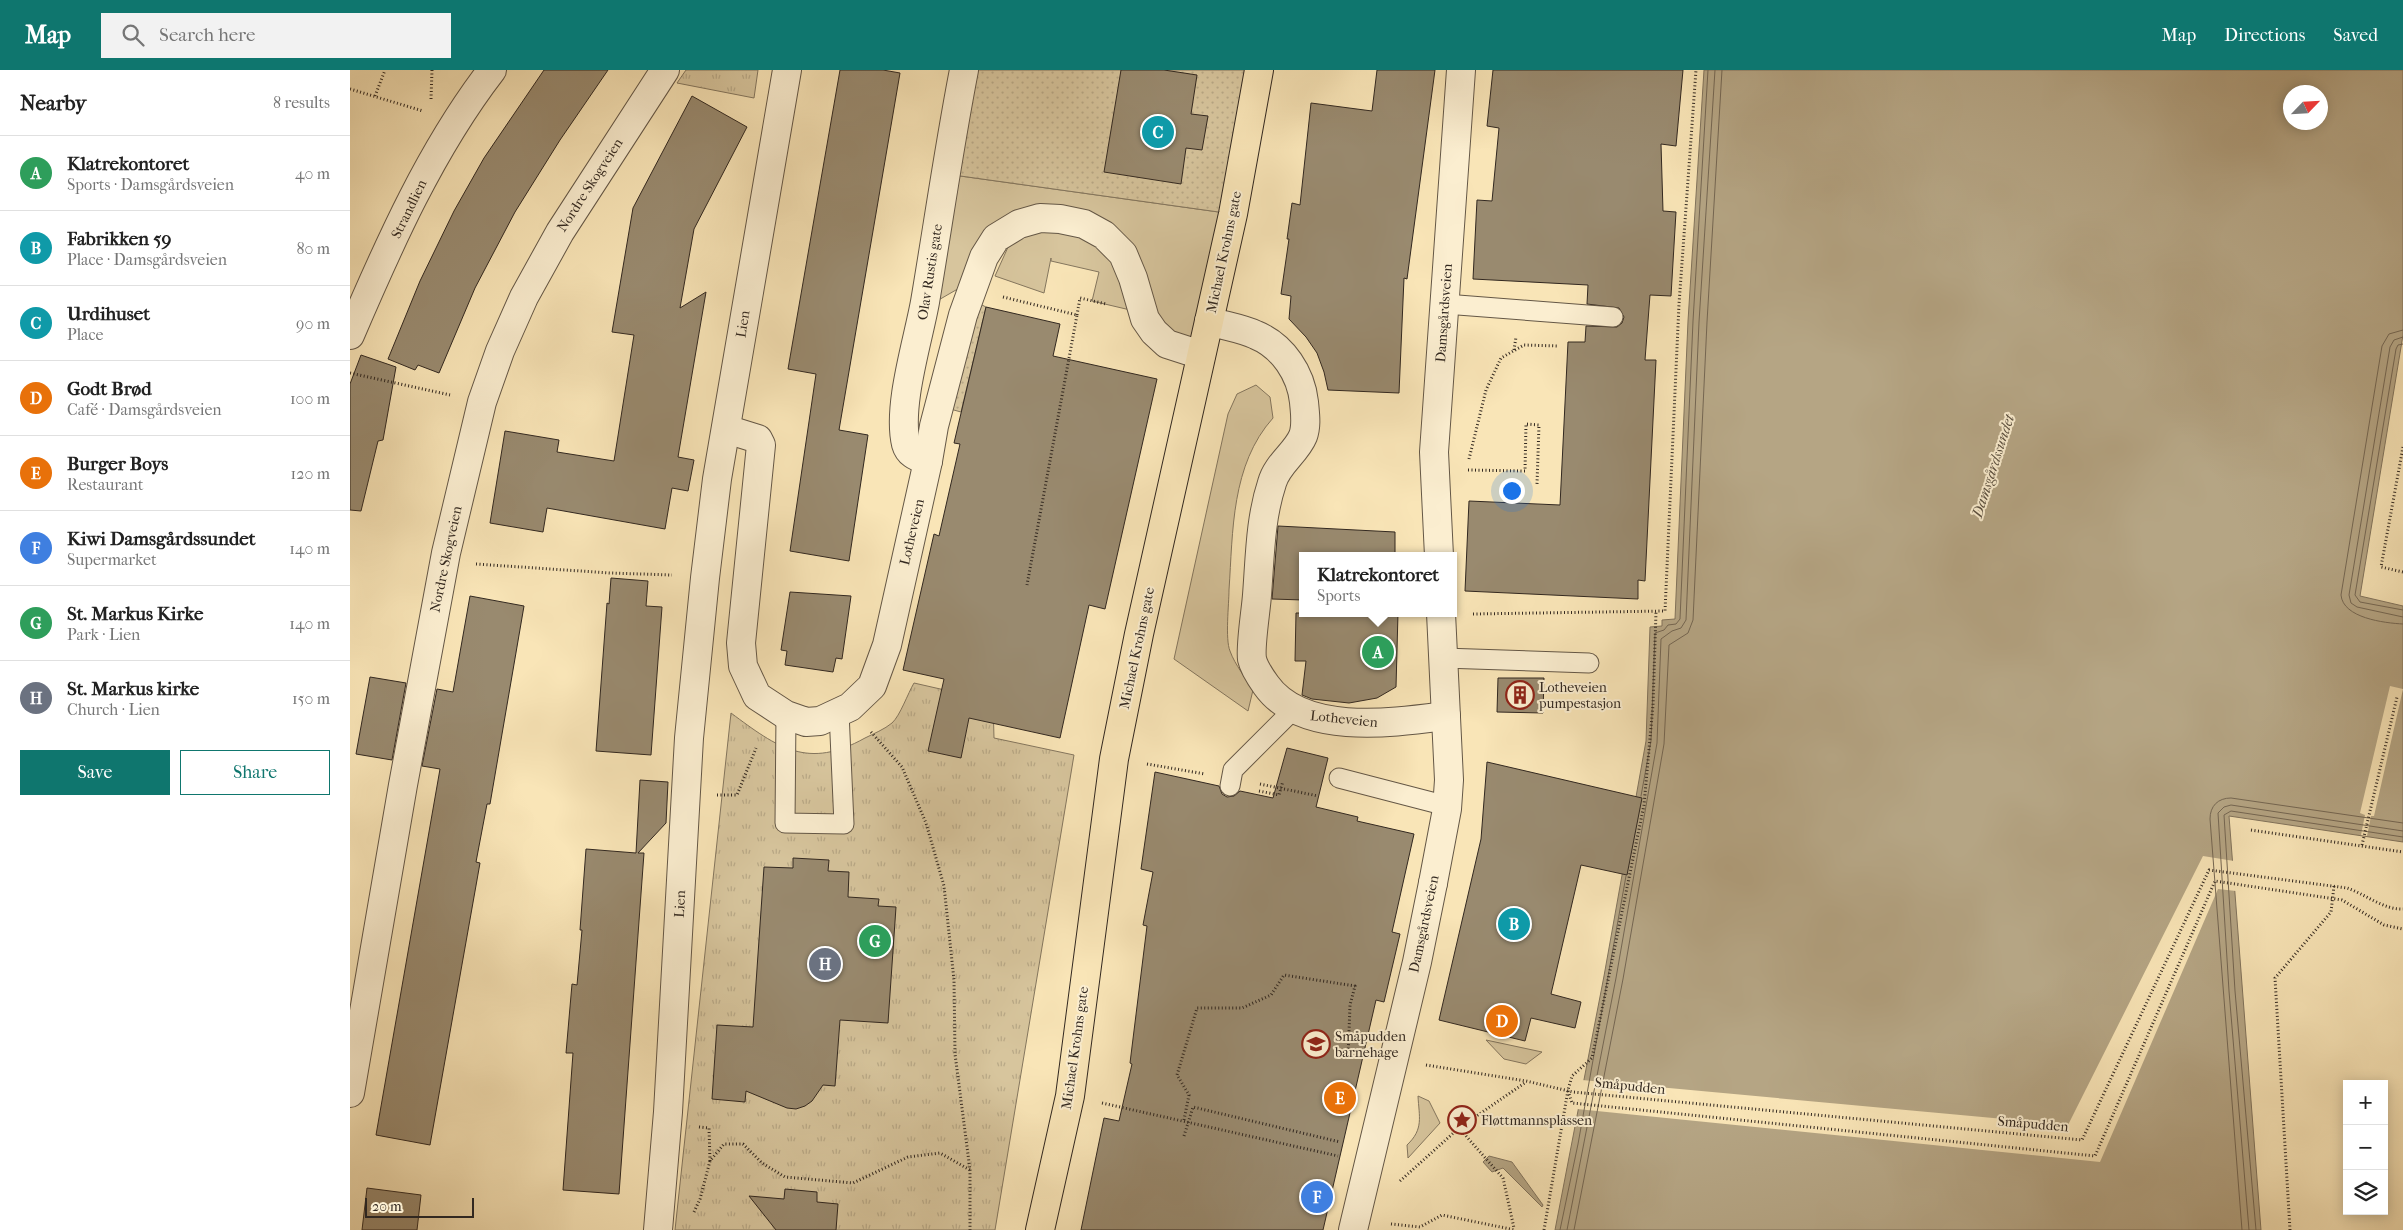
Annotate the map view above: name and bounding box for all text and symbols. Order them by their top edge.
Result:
search box [101,13,451,58]
text: Map [25,21,71,49]
icon: search [119,21,147,49]
text: Search here [159,24,255,46]
text: Map [2162,25,2196,46]
text: Directions [2224,25,2305,46]
text: Saved [2333,25,2378,46]
north arrow [2283,85,2328,130]
text: Nearby [20,91,86,115]
text: 8 results [273,93,330,112]
pin: C [1142,113,1174,151]
street label: Nordre Skogveien [553,135,627,235]
text: Klatrekontoret [67,153,189,175]
text: A [31,164,41,183]
text: 40 m [295,164,330,183]
text: Sports · Damsgårdsveien [67,175,234,194]
street label: Strandlien [387,177,431,241]
street label: Michael Krohns gate [1203,189,1245,314]
street label: Olav Rustis gate [914,222,946,321]
text: Fabrikken 59 [67,228,171,250]
text: B [31,239,41,258]
text: 80 m [296,239,330,258]
text: Place · Damsgårdsveien [67,250,227,269]
street label: Damsgårdsveien [1432,263,1456,363]
text: Urdihuset [67,303,150,325]
street label: Lien [732,309,754,339]
text: C [31,314,41,333]
text: 90 m [296,314,330,333]
text: Place [67,325,103,344]
text: Godt Brød [67,378,152,400]
text: D [30,389,42,408]
text: 100 m [290,389,330,408]
text: Café · Damsgårdsveien [67,400,222,419]
water label: Damsgårdssundet [1968,411,2019,521]
text: Burger Boys [67,453,168,475]
text: E [31,464,41,483]
text: 120 m [291,464,330,483]
text: Restaurant [67,475,143,494]
your location [1499,478,1525,504]
street label: Lotheveien [896,497,928,567]
street label: Nordre Skogveien [426,504,466,614]
text: Kiwi Damsgårdssundet [67,528,256,550]
text: F [32,539,40,558]
text: 140 m [289,539,330,558]
text: Supermarket [67,550,157,569]
popup [1299,552,1457,617]
text: Klatrekontoret [1317,564,1439,586]
street label: Michael Krohns gate [1116,585,1158,710]
text: Sports [1317,586,1360,605]
text: St. Markus Kirke [67,603,203,625]
text: G [30,614,42,633]
text: 140 m [289,614,330,633]
text: Park · Lien [67,625,140,644]
pin: A [1362,633,1394,671]
text: St. Markus kirke [67,678,199,700]
place label: Lotheveien pumpestasjon [1538,679,1621,712]
building icon: Lotheveien pumpestasjon [1505,680,1535,710]
text: H [30,689,42,708]
text: 150 m [292,689,330,708]
text: Church · Lien [67,700,160,719]
street label: Lotheveien [1309,707,1379,731]
button: Save [20,750,170,795]
button: Share [180,750,330,795]
street label: Damsgårdsveien [1405,874,1443,974]
street label: Lien [671,890,689,918]
pin: B [1498,905,1530,943]
pin: G [859,922,891,960]
pin: H [809,945,841,983]
street label: Michael Krohns gate [1058,985,1092,1111]
pin: D [1486,1002,1518,1040]
place label: Småpudden barnehage [1334,1028,1406,1061]
school or university icon: Småpudden barnehage [1301,1029,1331,1059]
street label: Småpudden [1594,1074,1666,1098]
pin: E [1324,1079,1356,1117]
map controls [2343,1080,2388,1215]
button: + [2343,1080,2388,1125]
place icon: Fløttmannsplassen [1447,1105,1477,1135]
place label: Fløttmannsplassen [1481,1112,1592,1129]
street label: Småpudden [1997,1112,2069,1136]
button: − [2343,1125,2388,1170]
button: layers [2343,1170,2388,1215]
pin: F [1301,1178,1333,1216]
scale bar [365,1195,474,1218]
text: 20 m [372,1198,402,1215]

